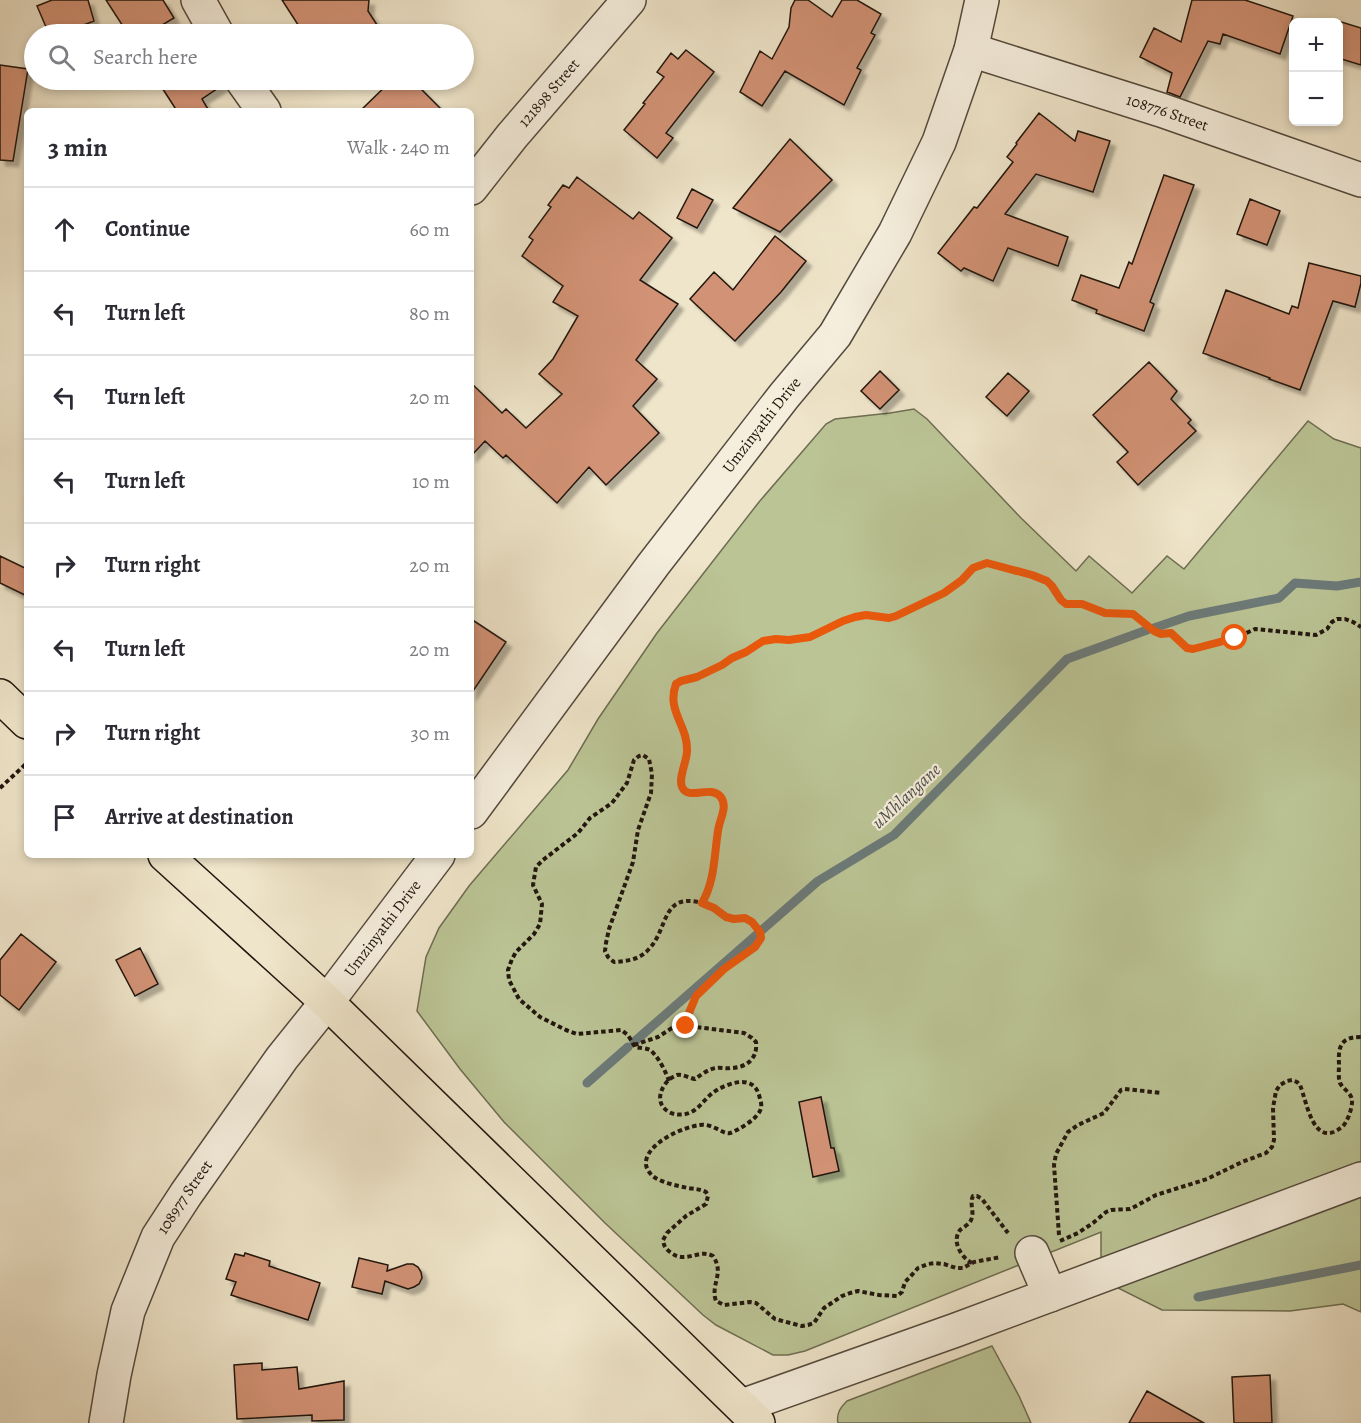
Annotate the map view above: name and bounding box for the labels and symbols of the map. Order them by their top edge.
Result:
street label: 121898 Street [513,54,585,132]
street label: 108776 Street [1124,89,1211,137]
street label: Umzinyathi Drive [717,373,806,478]
route start [1221,624,1247,650]
water label: uMhlangane [866,758,946,834]
street label: Umzinyathi Drive [339,875,426,981]
route end [672,1012,698,1038]
street label: 108977 Street [152,1156,218,1238]

